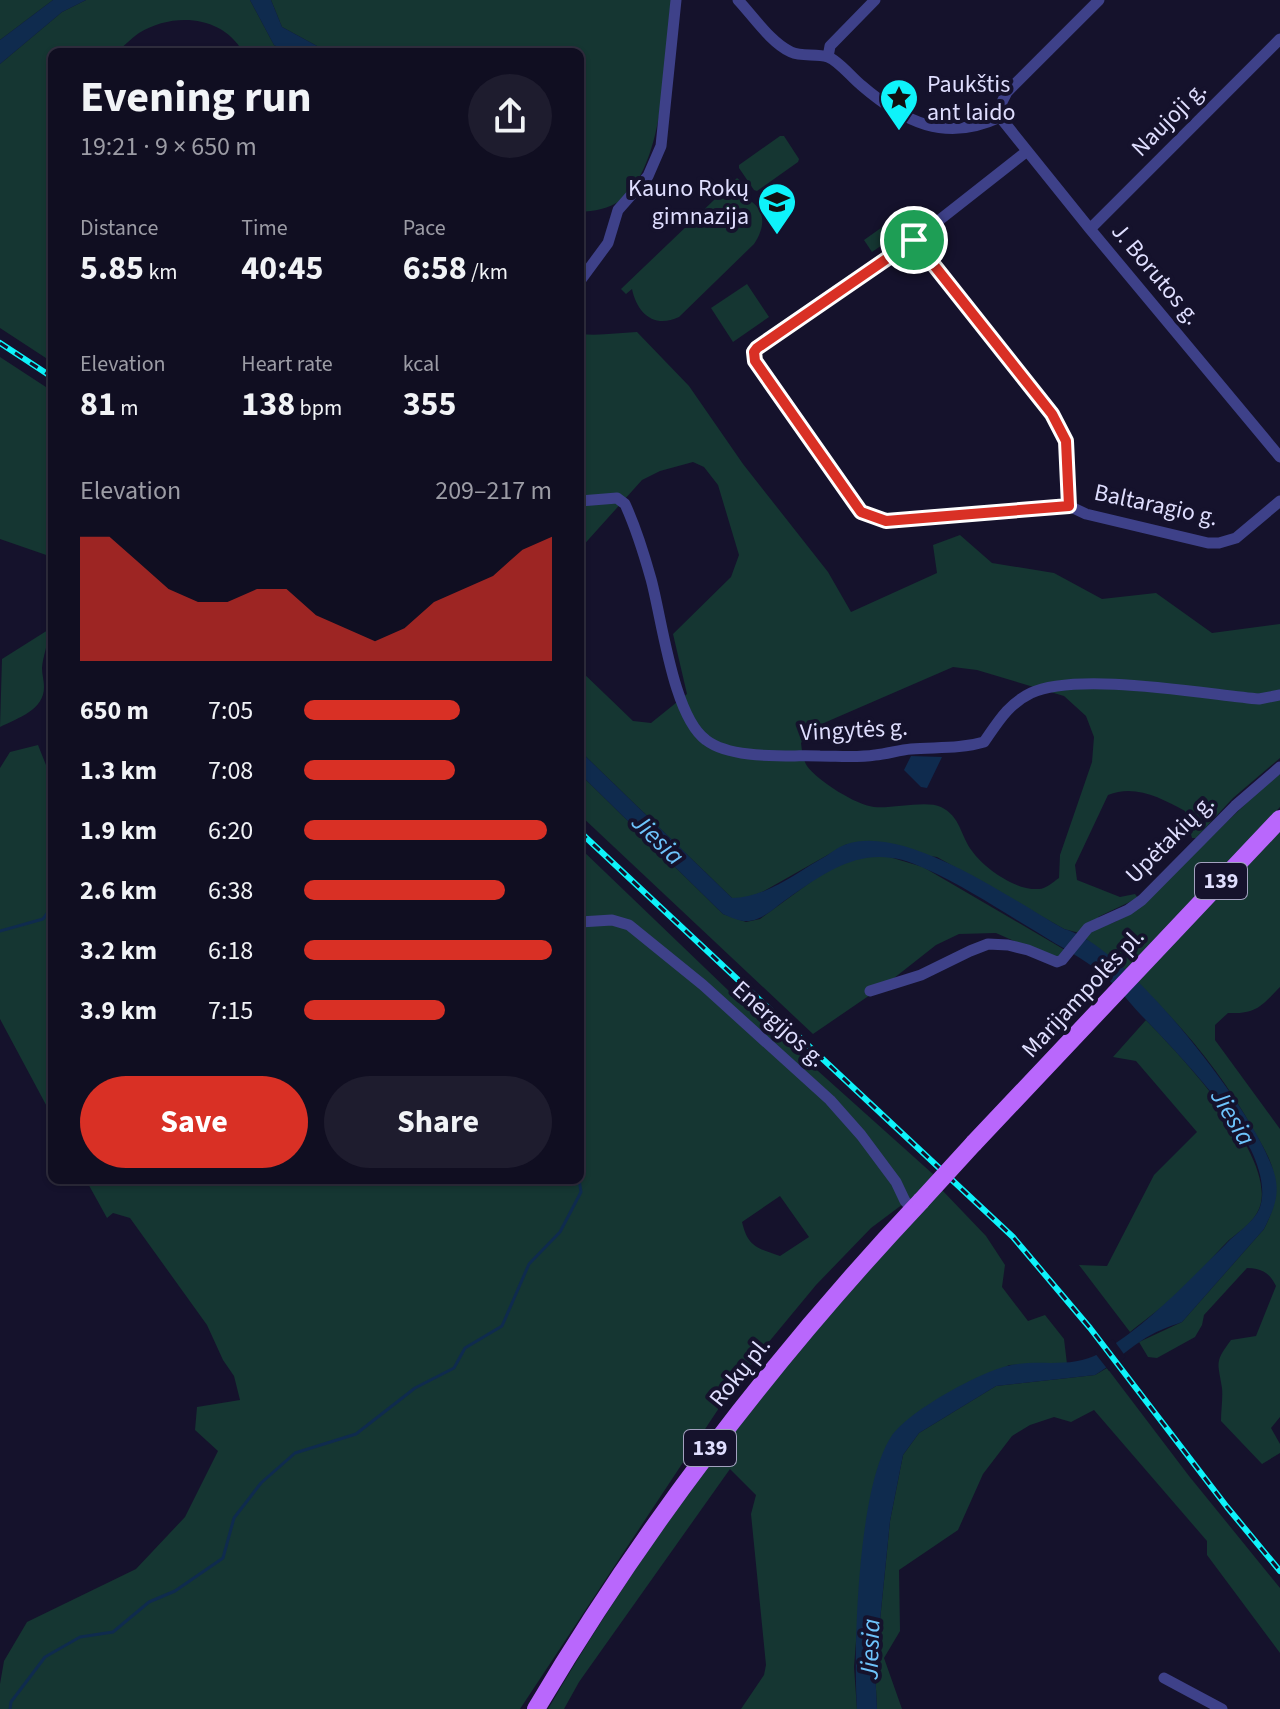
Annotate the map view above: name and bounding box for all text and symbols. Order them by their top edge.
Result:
text: Evening run [80,66,312,129]
place label: Paukštis ant laido [927,67,1016,130]
street label: Naujoji g. [1123,73,1215,165]
button: share [468,74,552,158]
place icon: Paukštis ant laido [878,77,920,132]
text: 19:21 · 9 × 650 m [80,128,257,165]
place label: Kauno Rokų gimnazija [628,171,749,234]
school or university icon: Kauno Rokų gimnazija [756,181,798,236]
pin [880,206,948,274]
text: Distance [80,212,158,244]
text: Time [241,212,288,244]
text: Pace [403,212,446,244]
street label: J. Borutos g. [1103,215,1209,333]
icon: arrive [892,218,936,262]
text: 5.85 [80,244,144,293]
text: 40:45 [241,244,323,293]
text: 6:58 [403,244,467,293]
text: km [144,256,178,288]
text: /km [467,256,508,288]
text: Elevation [80,348,166,380]
text: Heart rate [241,348,333,380]
text: kcal [403,348,440,380]
text: 81 [80,380,116,429]
text: 138 [241,380,295,429]
text: 355 [403,380,457,429]
text: m [116,392,139,424]
text: bpm [295,392,342,424]
text: Elevation [80,472,181,509]
text: 209–217 m [435,472,552,509]
street label: Baltaragio g. [1091,475,1221,535]
text: 650 m [80,692,149,729]
text: 7:05 [208,692,253,729]
street label: Vingytės g. [799,710,909,750]
text: 1.3 km [80,752,157,789]
text: 7:08 [208,752,253,789]
street label: Upėtakių g. [1117,786,1223,892]
water label: Jiesia [622,804,693,874]
text: 1.9 km [80,812,157,849]
text: 6:20 [208,812,253,849]
road number: 139 [1195,863,1247,899]
text: 2.6 km [80,872,157,909]
text: 6:38 [208,872,253,909]
street label: Marijampolės pl. [1013,920,1153,1066]
text: 3.2 km [80,932,157,969]
text: 6:18 [208,932,253,969]
street label: Energijos g. [724,972,834,1076]
text: 3.9 km [80,992,157,1029]
text: 7:15 [208,992,253,1029]
button: Save [80,1076,308,1168]
button: Share [324,1076,552,1168]
water label: Jiesia [1201,1080,1265,1153]
street label: Rokų pl. [701,1329,779,1415]
road number: 139 [684,1430,736,1466]
water label: Jiesia [850,1618,890,1681]

